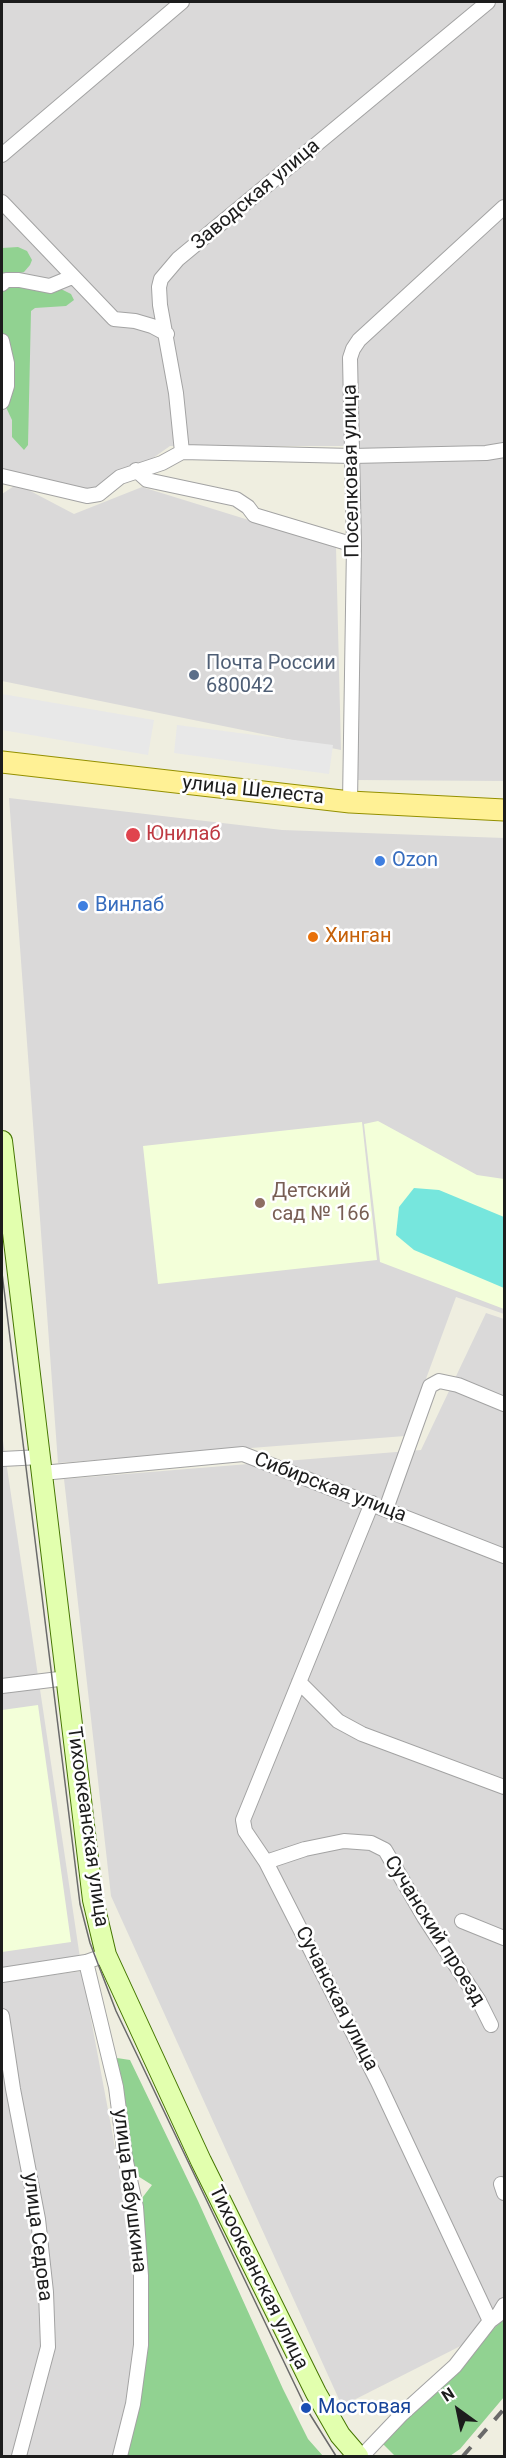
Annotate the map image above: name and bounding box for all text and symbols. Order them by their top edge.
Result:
street label: Заводская улица [187,134,325,256]
street label: Поселковая улица [338,384,366,558]
place label: Почта России 680042 [206,652,336,699]
marker: Почта России 680042 [187,668,201,682]
street label: улица Шелеста [181,772,325,810]
place label: Юнилаб [146,823,220,847]
marker: Юнилаб [124,826,142,844]
place label: Ozon [392,849,438,873]
marker: Ozon [373,854,387,868]
place label: Винлаб [95,894,164,918]
marker: Винлаб [76,899,90,913]
place label: Хинган [325,925,391,949]
marker: Хинган [306,930,320,944]
place label: Детский сад № 166 [272,1180,370,1227]
marker: Детский сад № 166 [253,1196,267,1210]
street label: Сибирская улица [250,1448,410,1528]
street label: Тихоокеанская улица [61,1726,113,1928]
street label: Сучанский проезд [378,1852,490,2010]
street label: Сучанская улица [289,1923,383,2075]
street label: улица Бабушкина [107,2108,151,2274]
street label: улица Седова [17,2171,57,2303]
street label: Тихоокеанская улица [203,2182,313,2374]
north arrow [428,2380,488,2440]
text: N [438,2383,458,2406]
place label: Мостовая [318,2396,411,2420]
marker: Мостовая [299,2401,313,2415]

